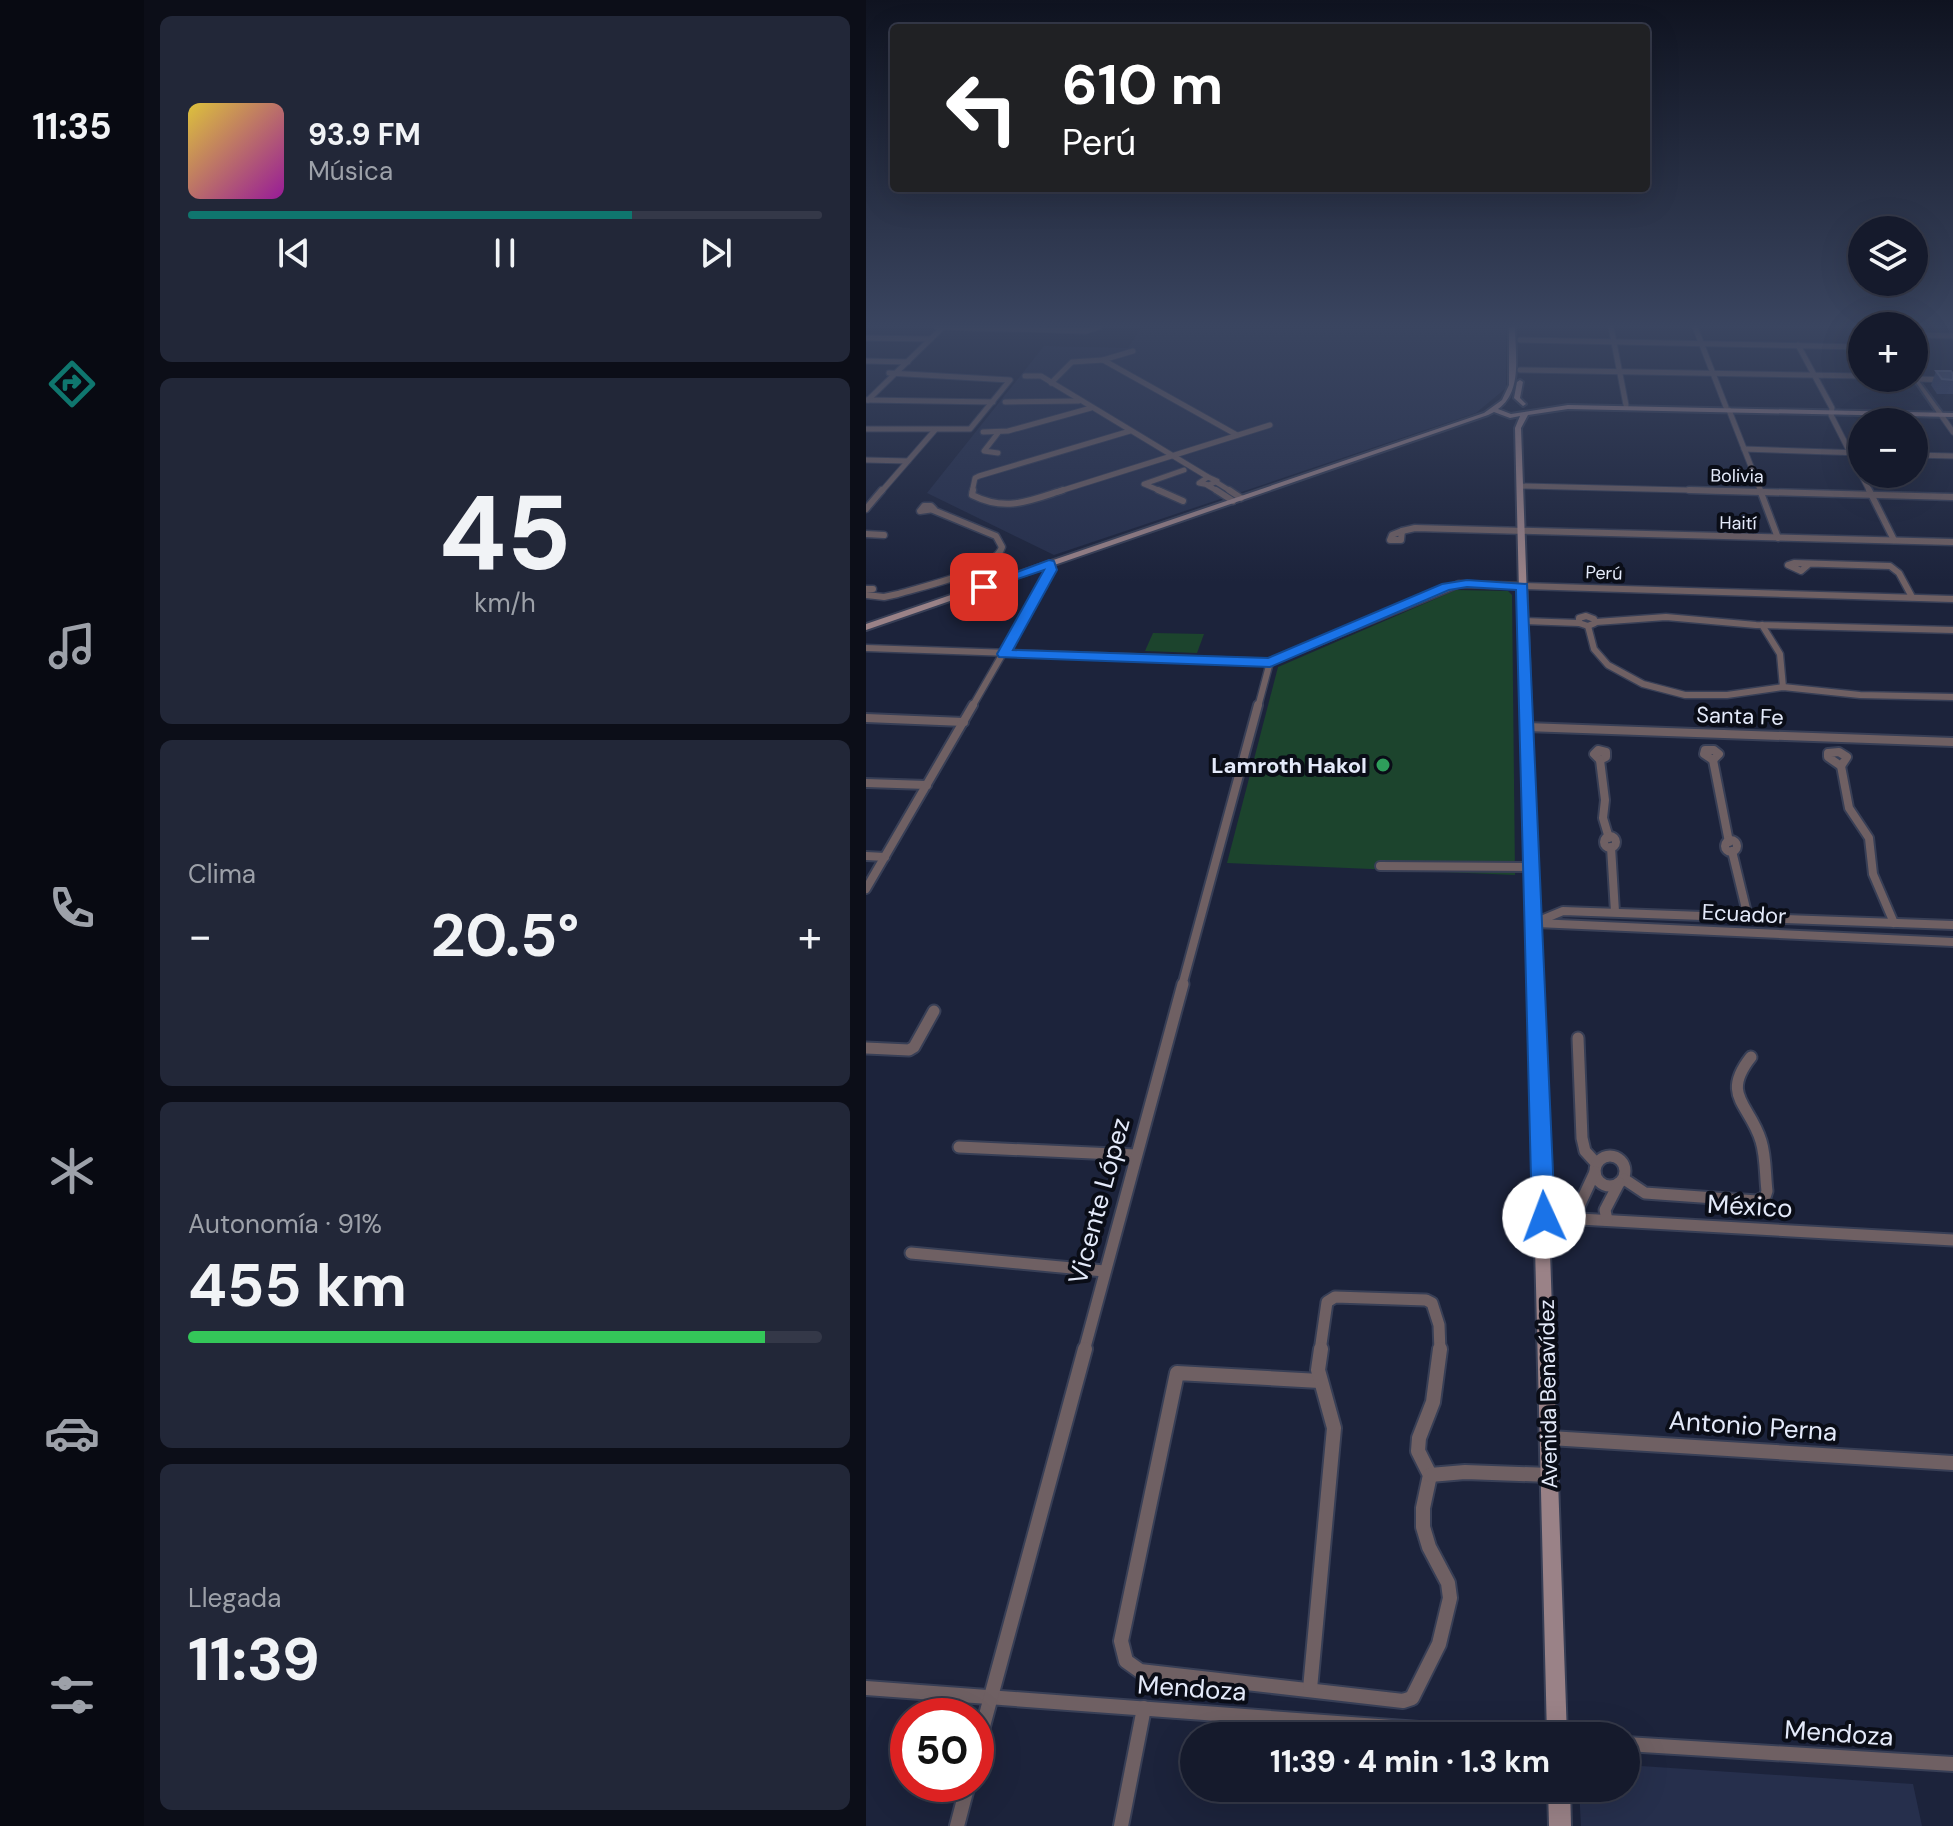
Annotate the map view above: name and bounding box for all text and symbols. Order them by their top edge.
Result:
text: 610 m [1062,48,1223,121]
icon: left [930,56,1034,160]
text: 11:35 [32,103,112,150]
text: 93.9 FM [308,115,421,154]
text: Perú [1062,119,1136,166]
text: Música [308,154,393,188]
map controls [1848,216,1928,488]
button: layers [1848,216,1928,296]
icon: previous [272,231,316,275]
icon: pause [483,231,527,275]
icon: next [694,231,738,275]
button: + [1848,312,1928,392]
icon: directions [44,356,100,412]
button: − [1848,408,1928,488]
street label: Bolivia [1710,464,1764,488]
text: 45 [439,466,571,601]
street label: Haití [1719,511,1757,535]
pin [950,553,1018,621]
street label: Perú [1585,560,1623,586]
icon: arrive [962,565,1006,609]
text: km/h [474,586,536,620]
icon: music [44,618,100,674]
street label: Santa Fe [1696,700,1784,732]
place label: Lamroth Hakol [1211,751,1367,780]
marker: Lamroth Hakol [1374,756,1392,774]
text: Clima [188,857,256,891]
icon: phone [44,880,100,936]
text: 20.5° [431,896,579,975]
street label: Ecuador [1701,897,1787,931]
text: − [188,907,212,965]
text: + [798,907,822,965]
street label: Vicente López [1060,1114,1138,1288]
icon: climate [44,1143,100,1199]
position arrow [1502,1175,1586,1259]
street label: México [1706,1187,1794,1225]
text: Autonomía · 91% [188,1207,382,1241]
text: 455 km [188,1246,407,1325]
street label: Avenida Benavídez [1532,1299,1564,1489]
street label: Antonio Perna [1668,1403,1838,1449]
icon: car [44,1405,100,1461]
text: Llegada [188,1581,281,1615]
text: 11:39 [188,1620,320,1699]
icon: filters [44,1667,100,1723]
street label: Mendoza [1136,1667,1248,1709]
speed limit sign: 50 [890,1698,994,1802]
street label: Mendoza [1783,1712,1895,1754]
text: 11:39 · 4 min · 1.3 km [1270,1742,1550,1781]

